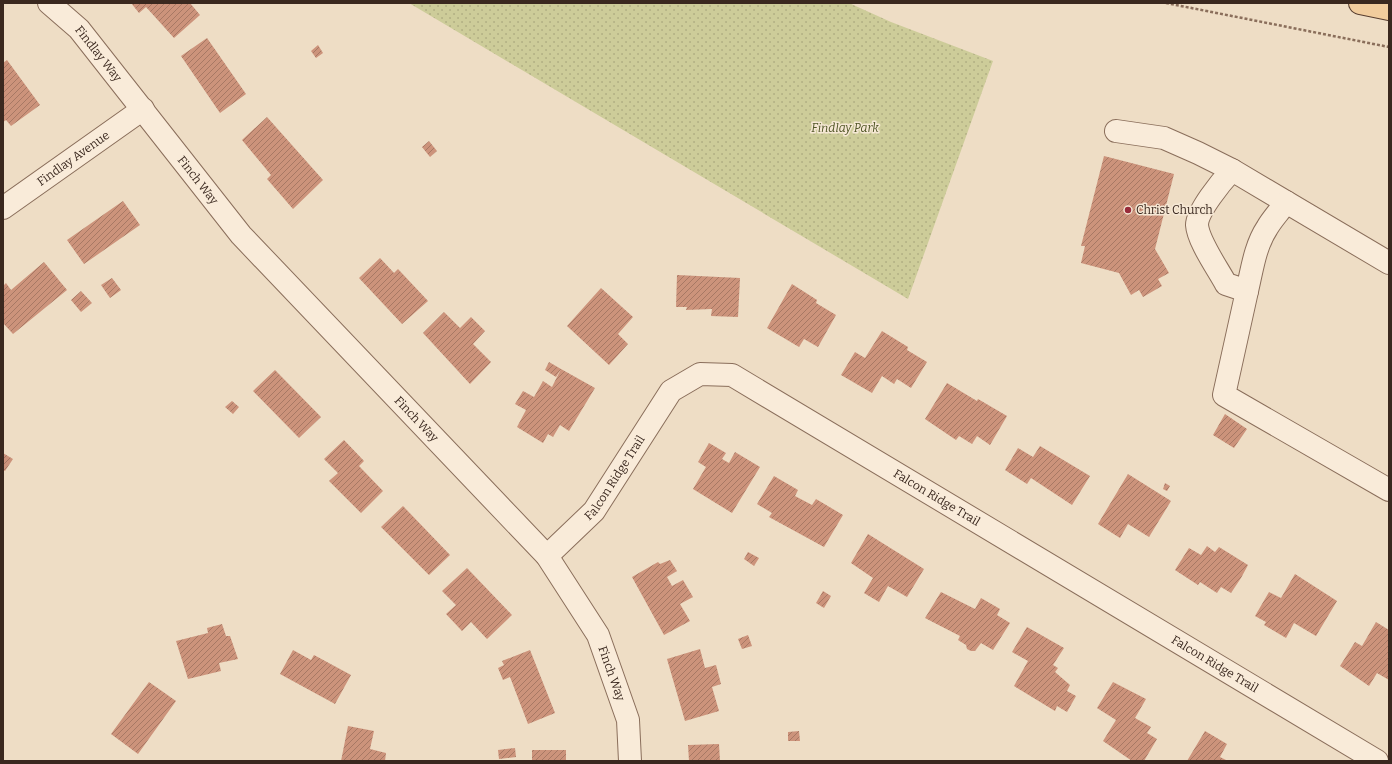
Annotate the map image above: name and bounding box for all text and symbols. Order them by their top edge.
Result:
street label: Findlay Way [72,23,125,85]
park label: Findlay Park [811,121,879,135]
street label: Findlay Avenue [34,128,112,189]
street label: Finch Way [175,153,222,208]
place label: Christ Church [1136,203,1213,217]
marker: Christ Church [1123,205,1133,215]
street label: Finch Way [392,393,442,445]
street label: Falcon Ridge Trail [582,433,648,523]
street label: Falcon Ridge Trail [891,466,983,529]
street label: Falcon Ridge Trail [1169,633,1261,696]
street label: Finch Way [595,644,628,703]

